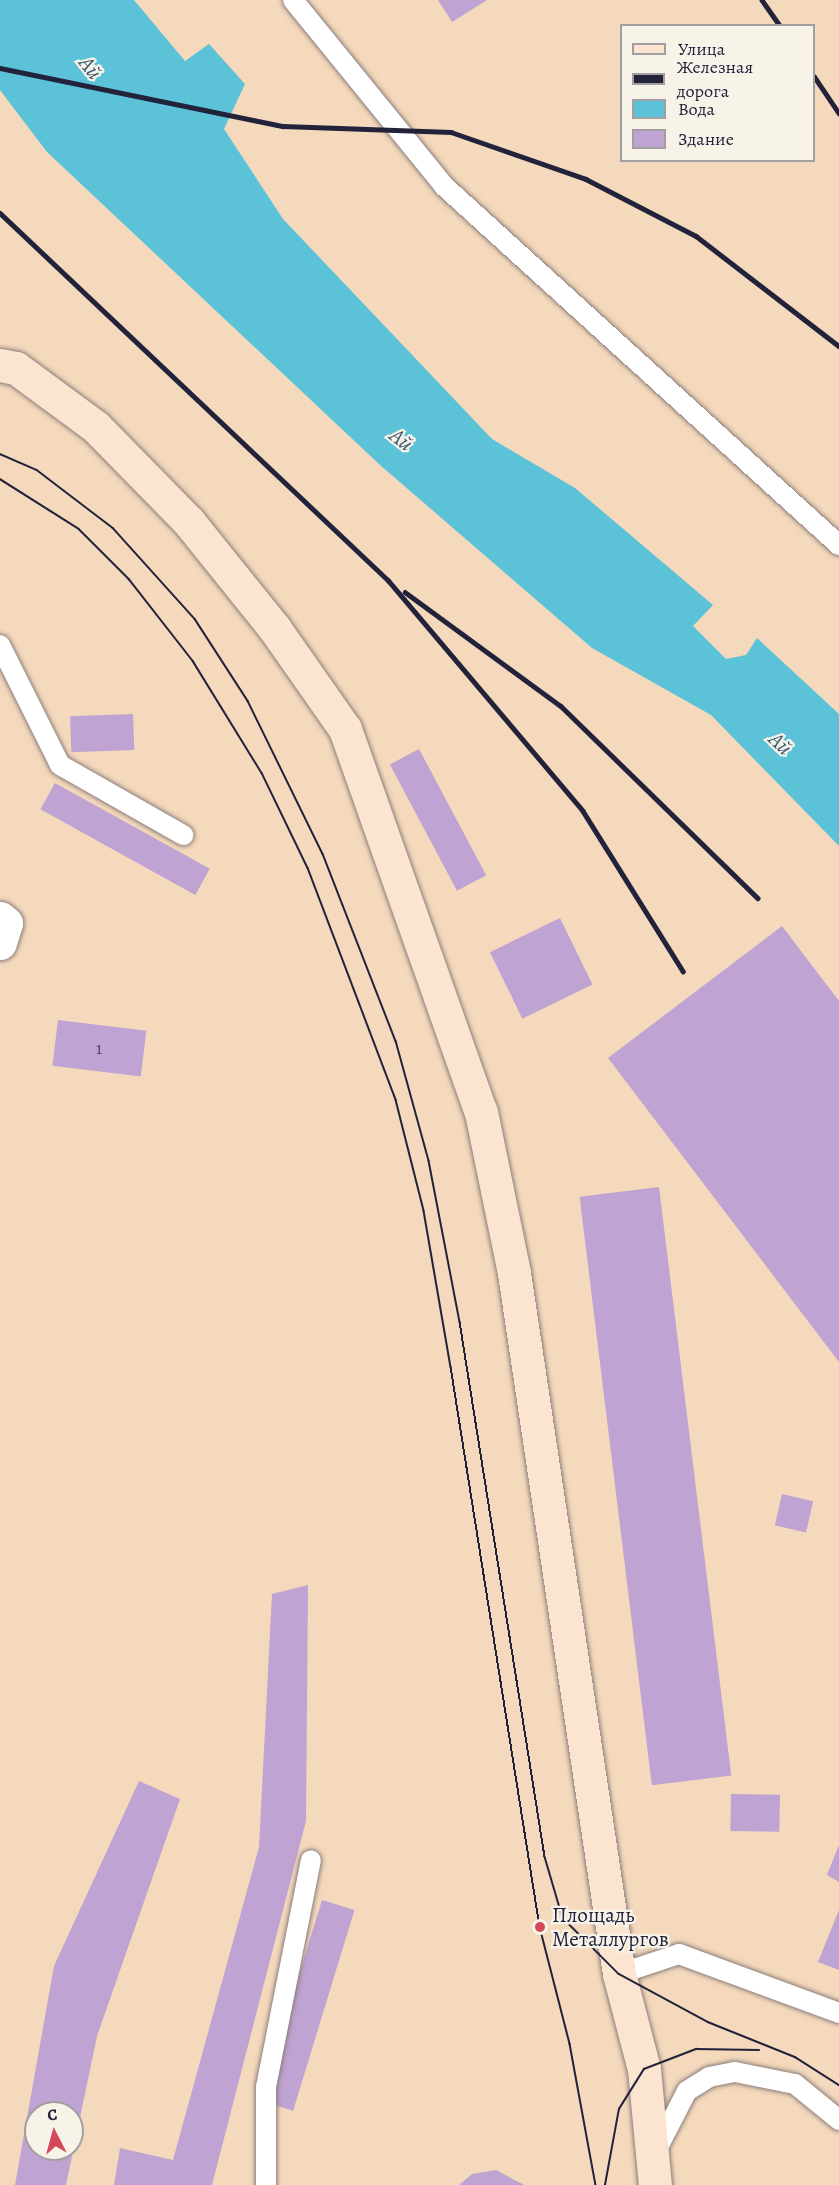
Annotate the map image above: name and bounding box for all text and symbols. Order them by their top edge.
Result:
legend [620,24,815,162]
text: Улица [678,37,725,61]
water label: Ай [73,51,107,85]
text: Железная дорога [677,55,753,103]
text: Вода [678,97,715,121]
text: Здание [678,127,734,151]
water label: Ай [384,423,418,457]
water label: Ай [763,727,797,761]
house number: 1 [96,1037,102,1059]
place label: Площадь Металлургов [552,1902,669,1952]
marker: Площадь Металлургов [533,1920,547,1934]
north arrow [24,2101,84,2161]
text: С [46,2104,58,2127]

